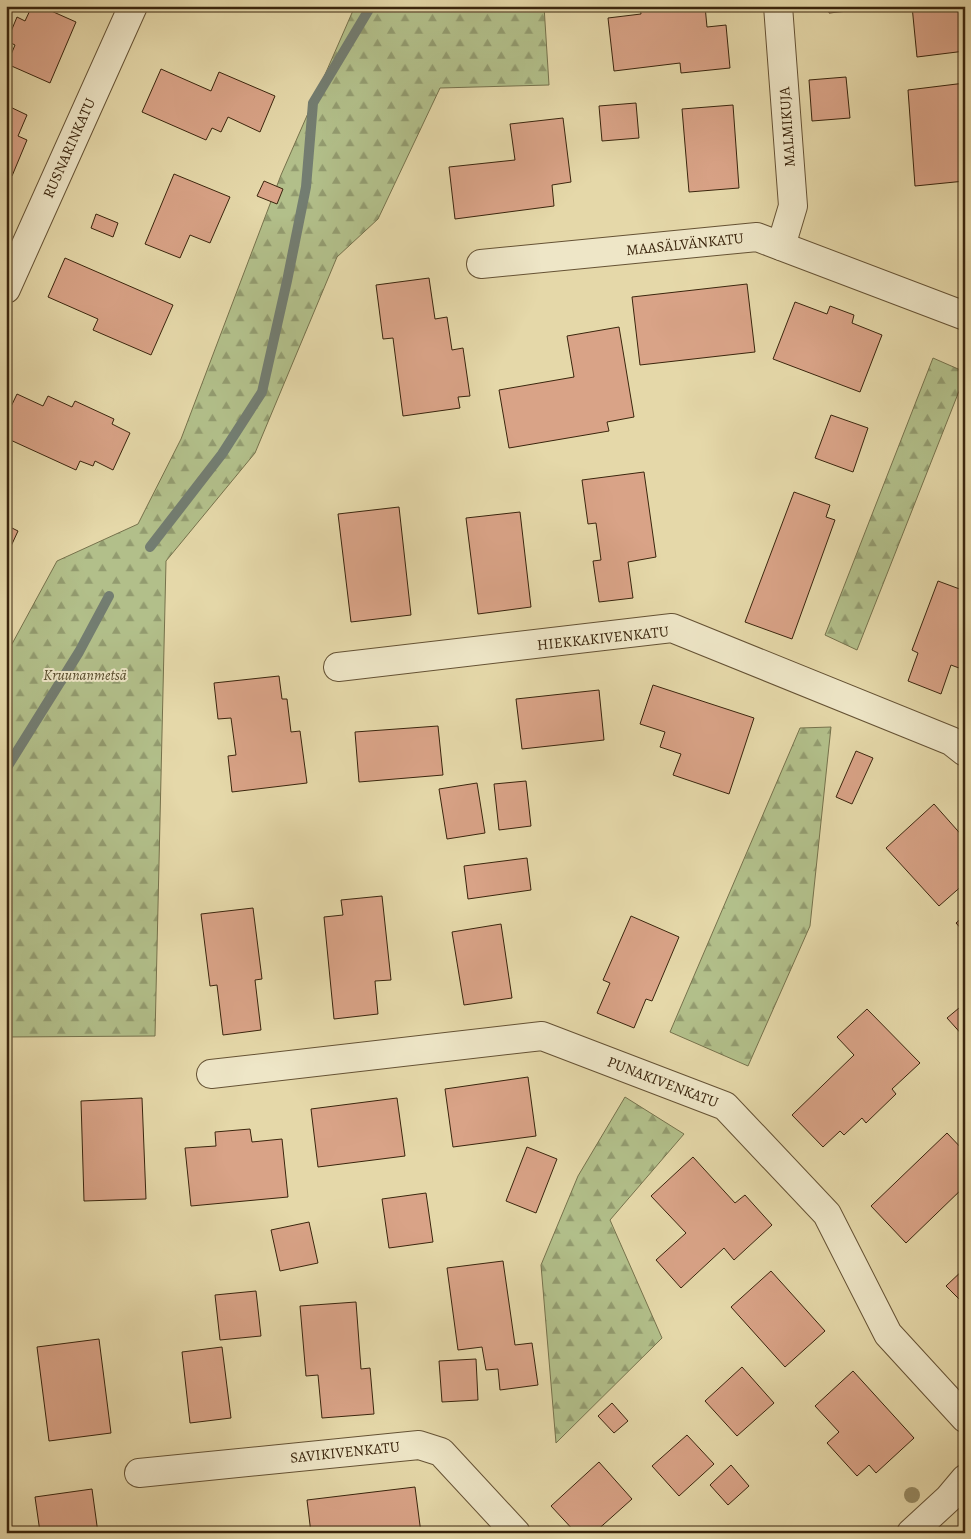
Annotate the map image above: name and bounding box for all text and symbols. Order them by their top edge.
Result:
street label: MALMIKUJA [774,86,800,168]
street label: RUSNARINKATU [38,95,100,201]
street label: MAASÄLVÄNKATU [625,228,745,260]
street label: HIEKKAKIVENKATU [536,621,670,655]
park label: Kruunanmetsä [43,665,127,685]
street label: PUNAKIVENKATU [605,1052,721,1112]
street label: SAVIKIVENKATU [289,1436,401,1468]

